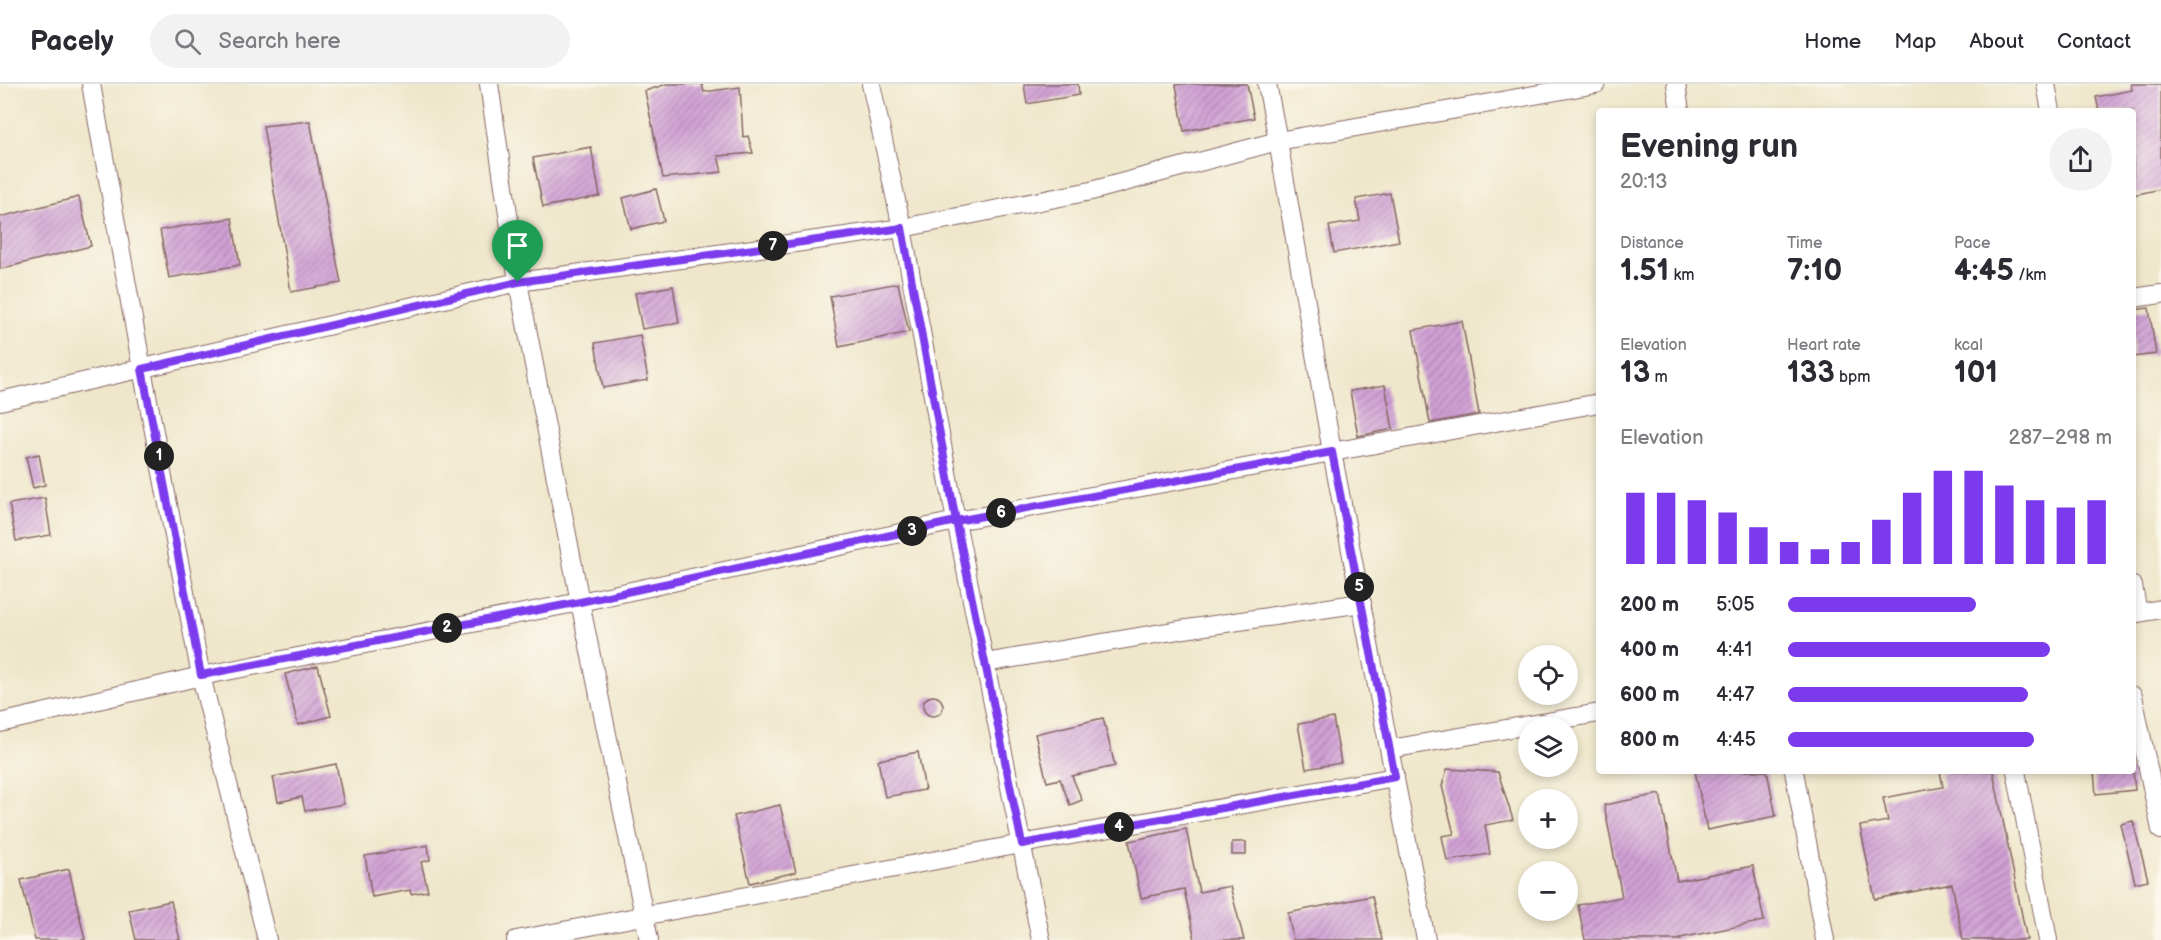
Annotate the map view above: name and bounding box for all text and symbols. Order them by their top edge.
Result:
search box [150,14,570,68]
text: Pacely [30,25,114,58]
icon: search [171,25,204,58]
text: Search here [219,28,341,55]
text: Home [1804,29,1861,54]
text: Map [1894,29,1936,54]
text: About [1969,29,2024,54]
text: Contact [2057,29,2131,54]
text: Evening run [1620,127,1798,167]
button: share [2049,128,2112,191]
text: 20:13 [1620,170,1668,194]
pin [492,220,543,282]
icon: arrive [501,229,534,262]
pin: 7 [758,231,788,261]
text: Distance [1620,234,1684,253]
text: Time [1787,234,1822,253]
text: Pace [1954,234,1990,253]
text: 7 [769,236,777,255]
text: 1.51 [1620,253,1669,289]
text: 7:10 [1787,253,1842,289]
text: 4:45 [1954,253,2014,289]
text: km [1669,266,1695,285]
text: /km [2014,266,2046,285]
text: Elevation [1620,336,1687,355]
text: Heart rate [1787,336,1861,355]
text: kcal [1954,336,1983,355]
text: 13 [1620,355,1650,391]
text: 133 [1787,355,1835,391]
text: 101 [1954,355,1998,391]
text: m [1650,368,1668,387]
text: bpm [1835,368,1871,387]
text: Elevation [1620,426,1703,450]
text: 287–298 m [2009,426,2112,450]
pin: 1 [144,441,174,471]
text: 1 [156,446,162,465]
pin: 6 [986,498,1016,528]
text: 6 [996,503,1006,522]
pin: 3 [897,516,927,546]
text: 3 [907,521,917,540]
pin: 5 [1344,572,1374,602]
text: 5 [1354,577,1364,596]
text: 200 m [1620,593,1679,617]
text: 5:05 [1716,593,1755,617]
pin: 2 [432,613,462,643]
text: 2 [442,618,452,637]
text: 400 m [1620,638,1679,662]
text: 4:41 [1716,638,1752,662]
map controls [1518,645,1578,921]
button: locate [1518,645,1578,705]
text: 600 m [1620,683,1680,707]
text: 4:47 [1716,683,1754,707]
button: layers [1518,717,1578,777]
text: 800 m [1620,728,1679,752]
text: 4:45 [1716,728,1756,752]
button: + [1518,789,1578,849]
pin: 4 [1104,812,1134,842]
text: 4 [1114,817,1124,836]
button: − [1518,861,1578,921]

